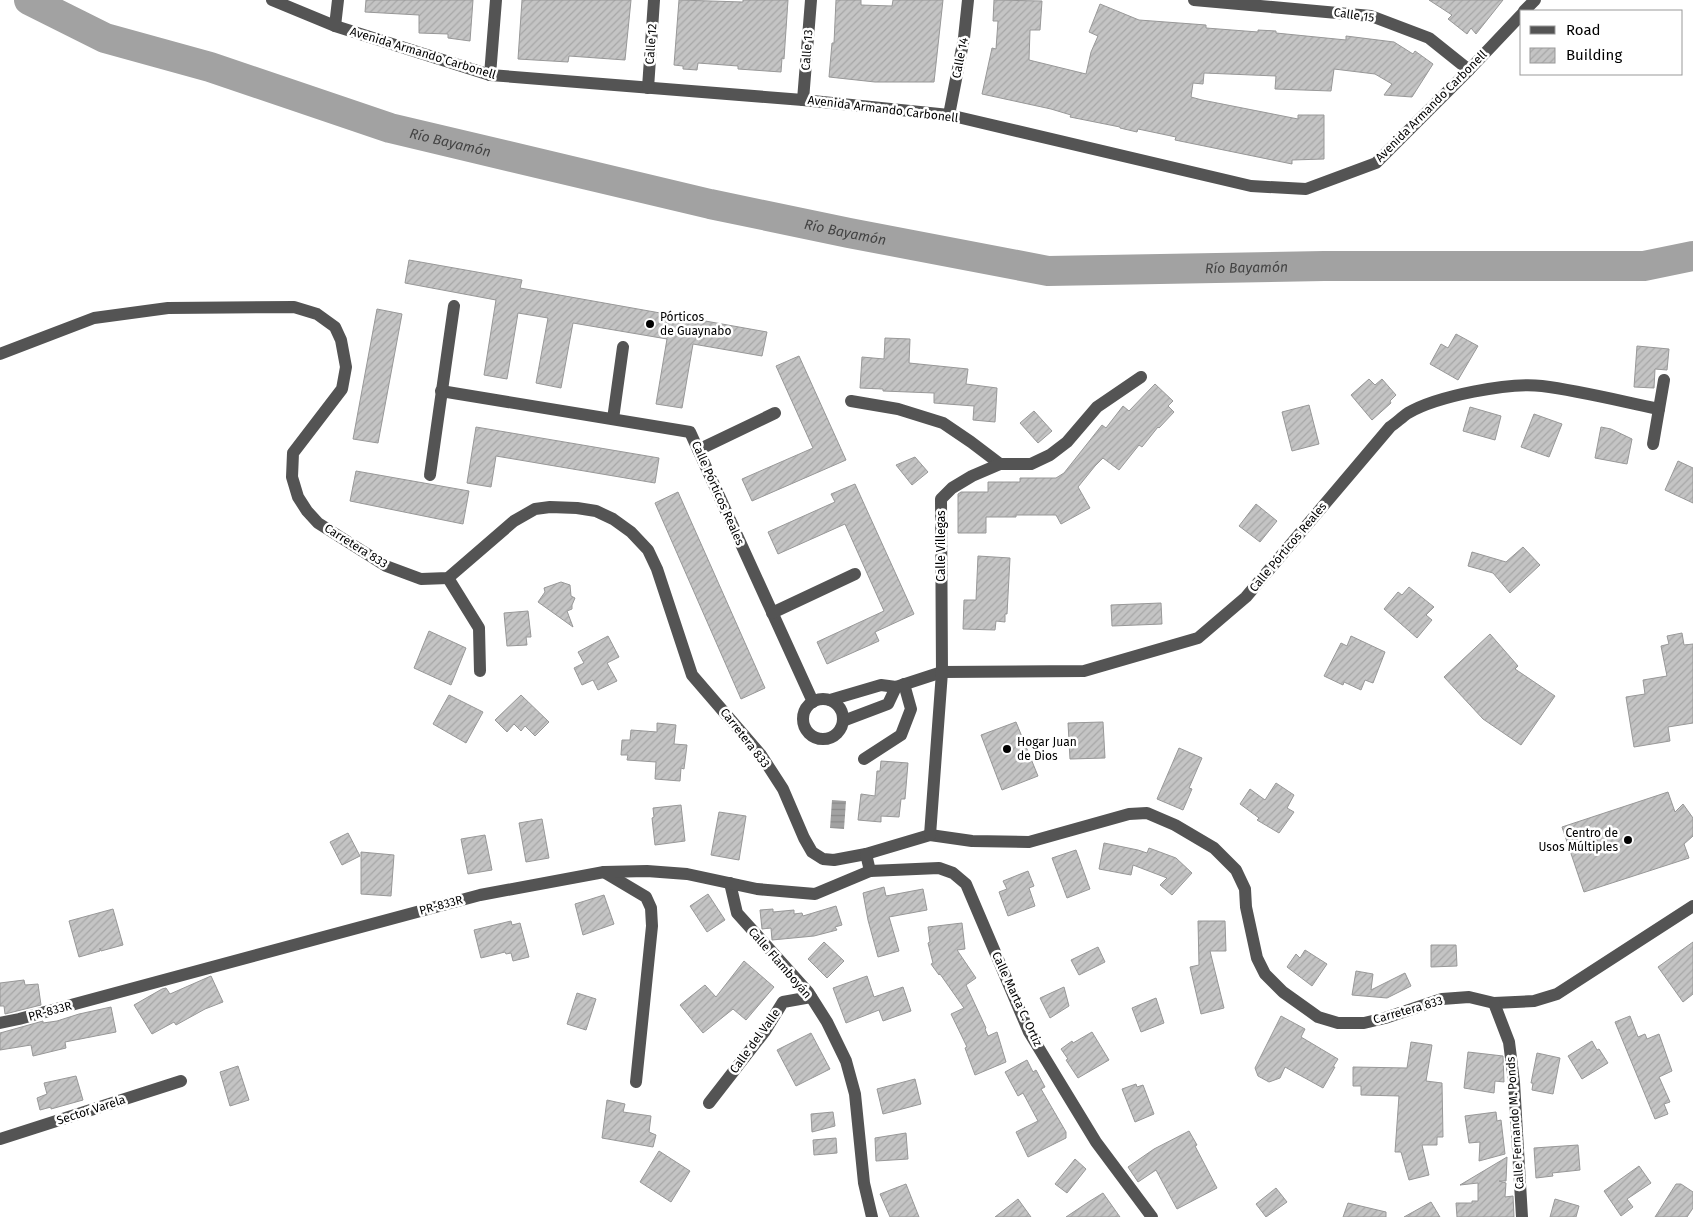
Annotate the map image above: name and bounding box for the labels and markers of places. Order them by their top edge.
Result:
place label: Pórticos de Guaynabo [660,310,731,338]
marker: Pórticos de Guaynabo [644,318,656,330]
place label: Hogar Juan de Dios [1017,735,1077,763]
marker: Hogar Juan de Dios [1001,743,1013,755]
place label: Centro de Usos Múltiples [1538,826,1618,854]
marker: Centro de Usos Múltiples [1622,834,1634,846]

